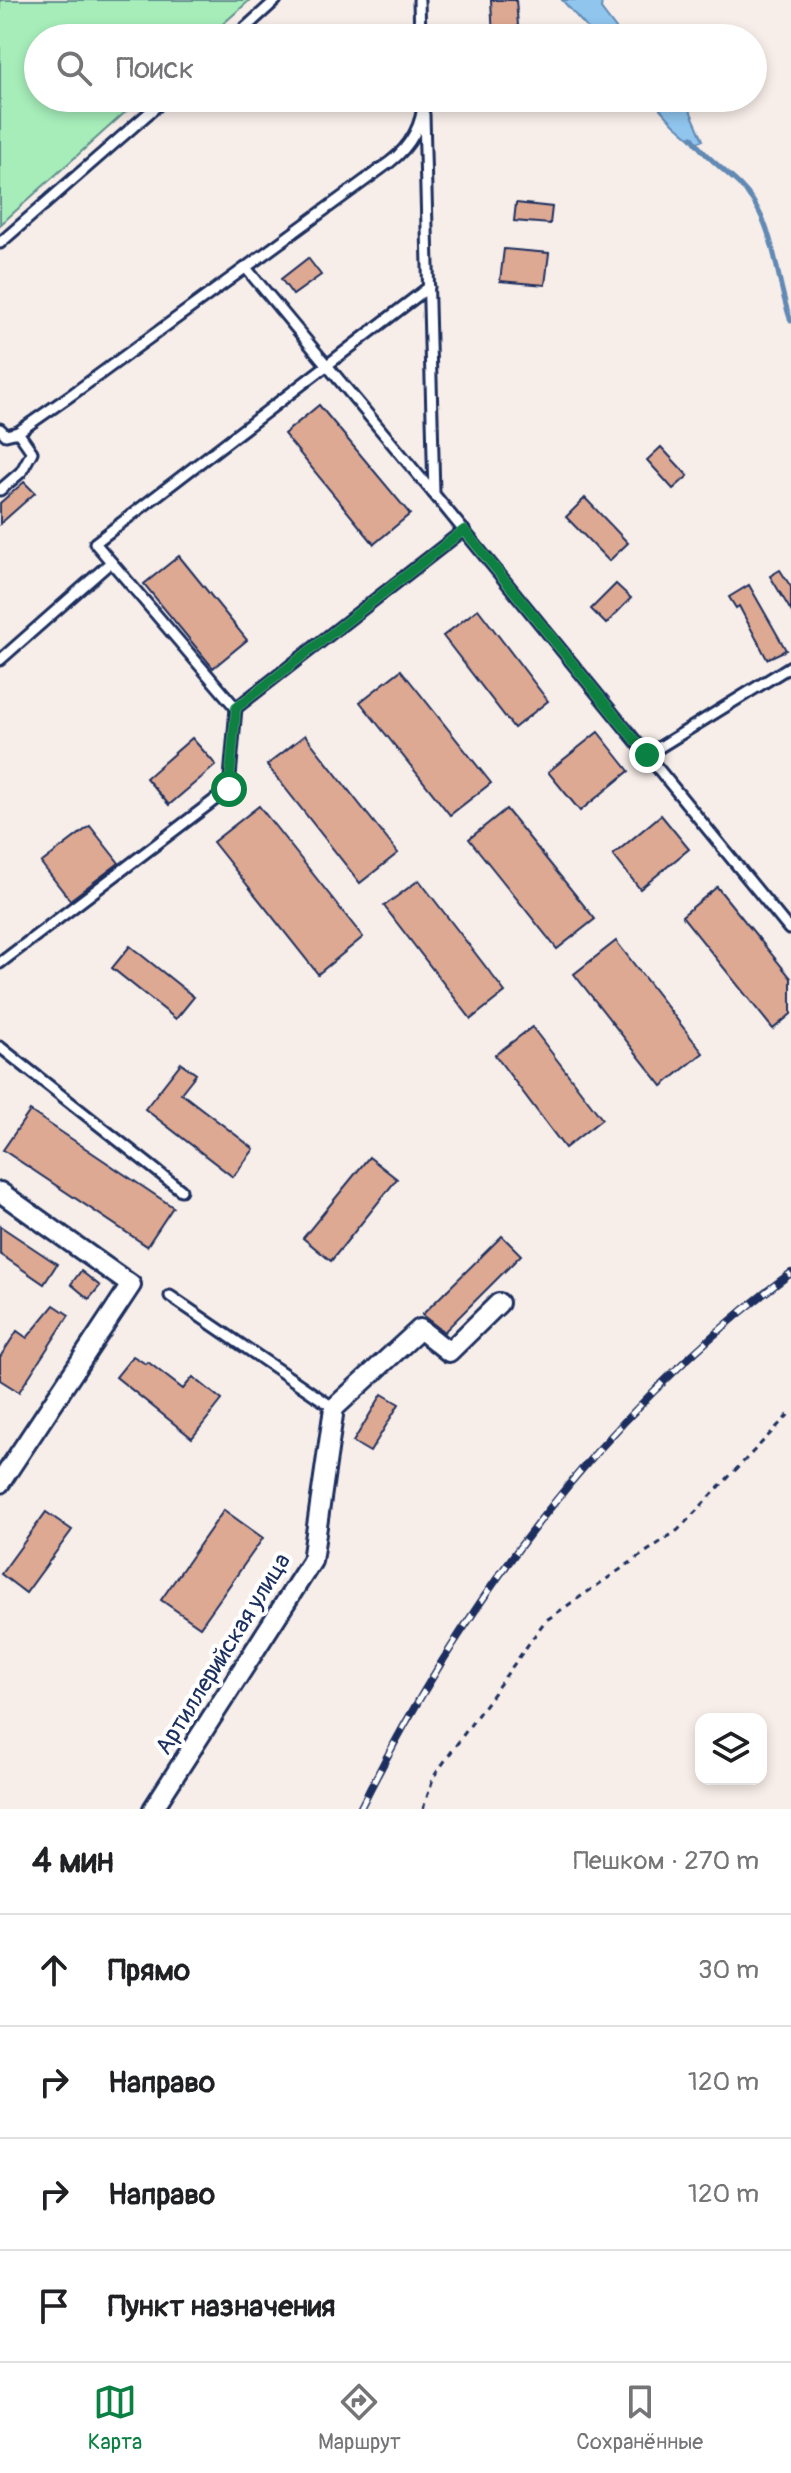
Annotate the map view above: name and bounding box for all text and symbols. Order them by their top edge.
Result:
search box [24,24,767,112]
icon: search [52,46,96,90]
text: Поиск [116,50,194,87]
route end [629,737,665,773]
route start [211,771,247,807]
street label: Артиллерийская улица [149,1548,297,1760]
map controls [695,1713,767,1785]
button: layers [695,1713,767,1785]
text: 4 мин [32,1840,114,1883]
text: Пешком · 270 m [573,1845,759,1877]
icon: ahead [32,1948,76,1992]
text: Прямо [108,1952,190,1989]
text: 30 m [698,1954,759,1986]
icon: right [32,2060,76,2104]
text: Направо [108,2064,215,2101]
text: 120 m [688,2066,759,2098]
icon: right [32,2172,76,2216]
text: Направо [108,2176,215,2213]
text: 120 m [688,2178,759,2210]
icon: arrive [32,2284,76,2328]
text: Пункт назначения [108,2288,335,2325]
tab: Карта [88,2380,142,2456]
tab: Маршрут [318,2380,401,2456]
tab: Сохранённые [576,2380,703,2456]

